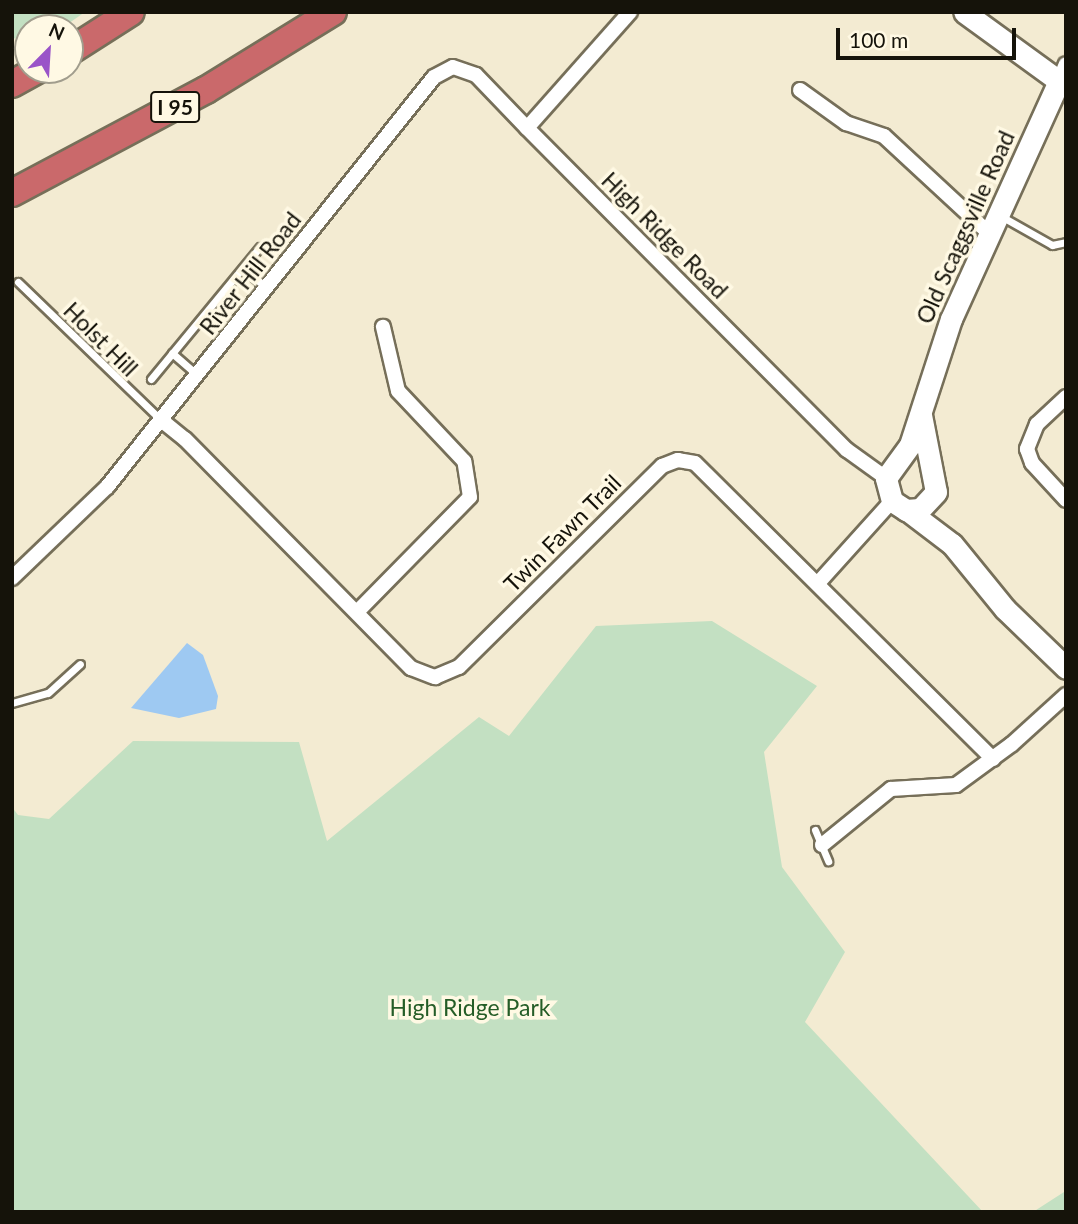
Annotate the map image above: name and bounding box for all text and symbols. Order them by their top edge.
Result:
north arrow [14,14,84,84]
scale bar [840,14,1020,58]
text: N [46,18,68,45]
text: 100 m [849,27,908,52]
road number: I 95 [149,90,201,124]
street label: Old Scaggsville Road [910,126,1020,328]
street label: High Ridge Road [596,166,734,304]
street label: River Hill Road [193,206,307,340]
street label: Holst Hill [58,296,144,382]
street label: Twin Fawn Trail [497,468,627,598]
park label: High Ridge Park [390,993,550,1021]

